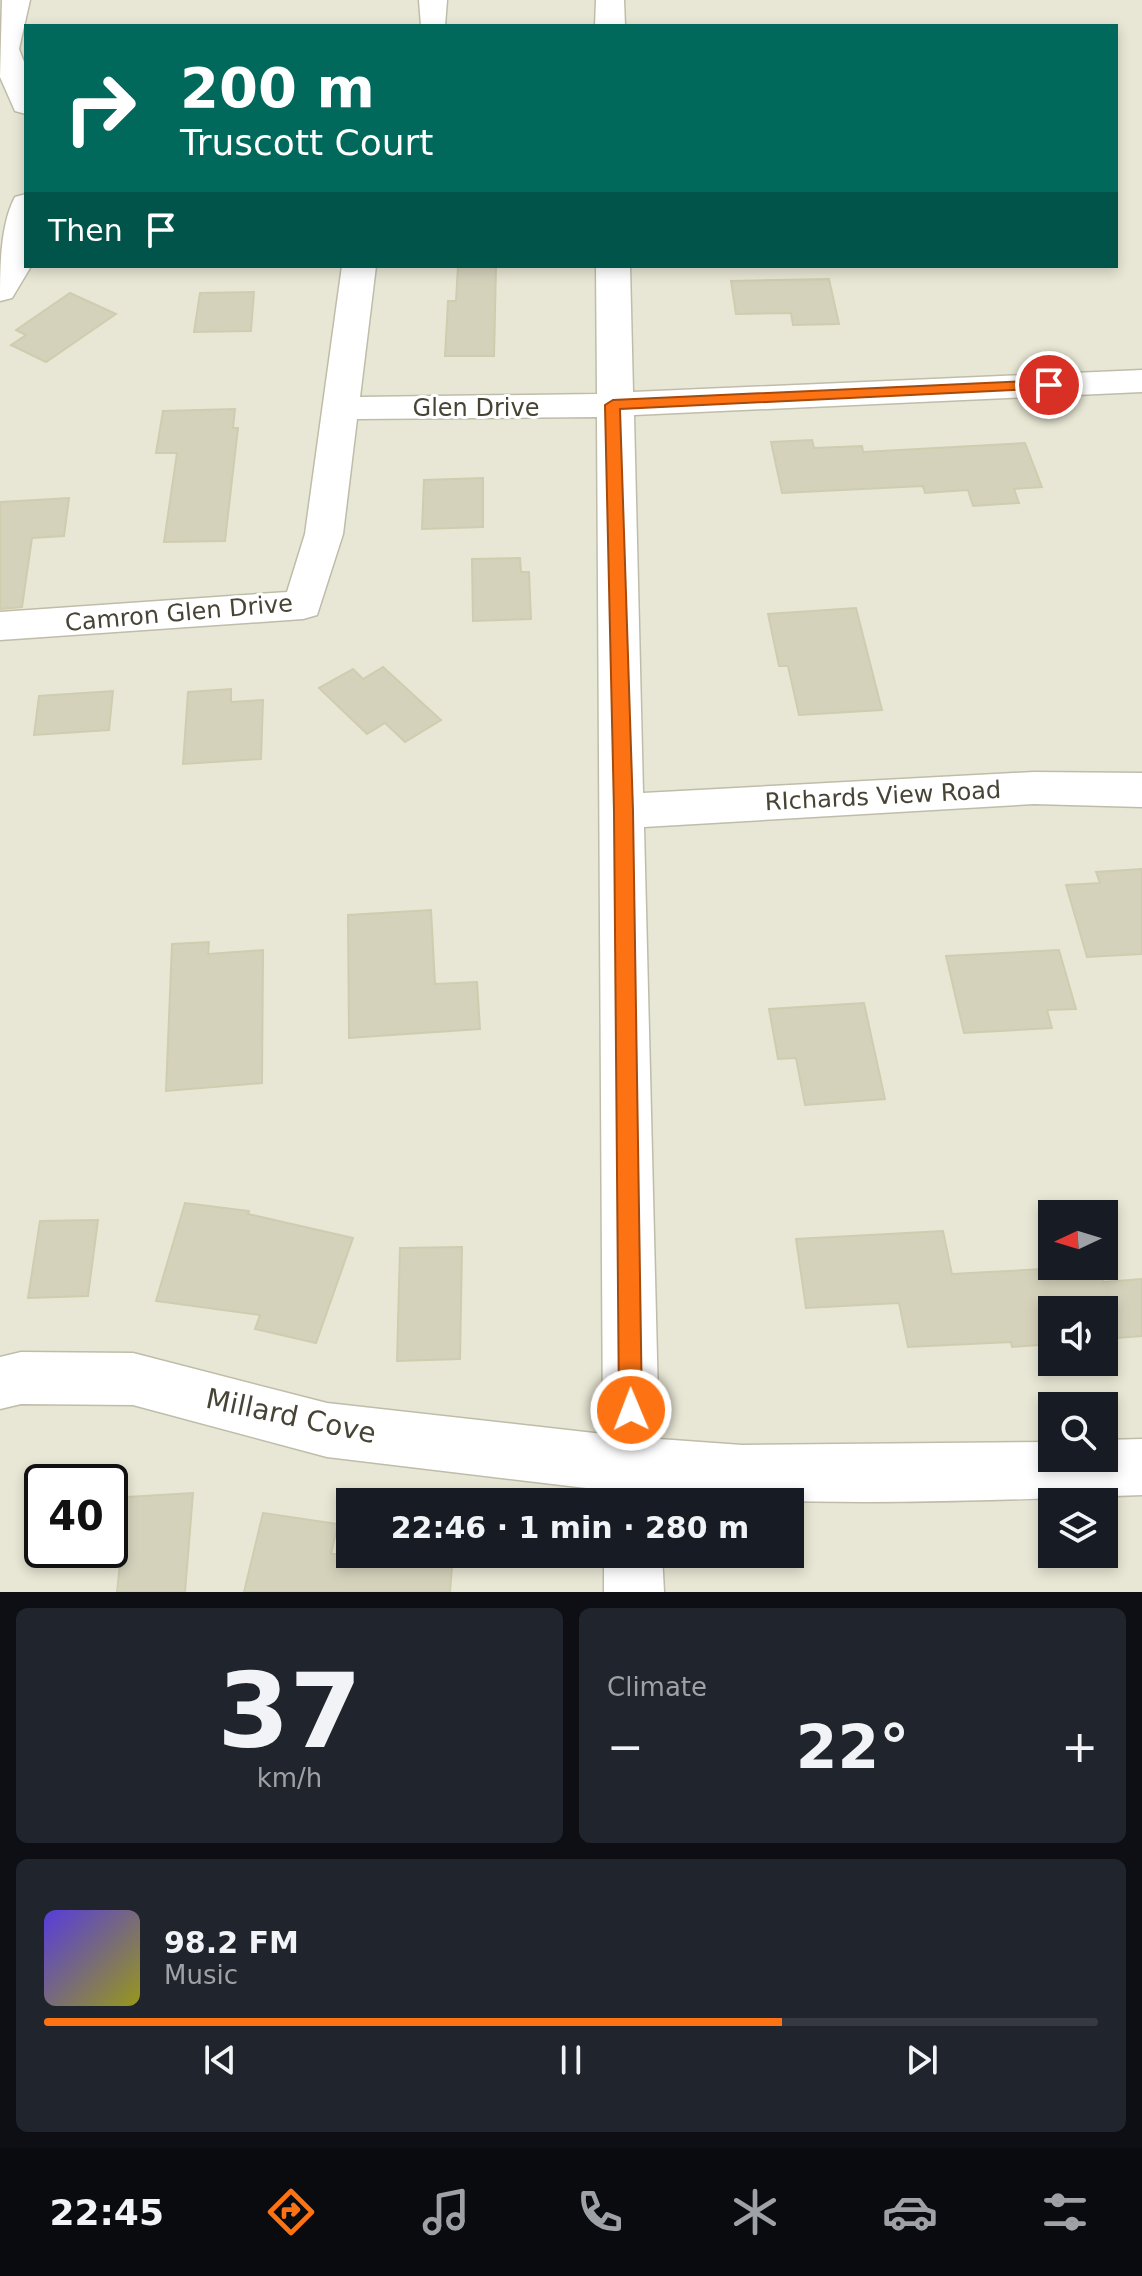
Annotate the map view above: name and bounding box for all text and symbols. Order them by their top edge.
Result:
text: 200 m [180,55,375,120]
icon: right [48,56,152,160]
text: Truscott Court [180,122,433,163]
icon: arrive [139,208,183,252]
text: Then [48,213,123,248]
pin [1015,351,1083,419]
icon: arrive [1027,363,1071,407]
street label: Glen Drive [413,394,539,422]
street label: Camron Glen Drive [64,589,294,637]
street label: RIchards View Road [764,776,1002,816]
north arrow [1038,1200,1118,1280]
map controls [1038,1200,1118,1568]
button: sound [1038,1296,1118,1376]
position arrow [589,1368,673,1452]
street label: Millard Cove [203,1382,379,1450]
button: search [1038,1392,1118,1472]
speed limit sign: 40 [24,1464,128,1568]
button: layers [1038,1488,1118,1568]
text: 22:46 · 1 min · 280 m [391,1510,749,1545]
text: 37 [217,1650,362,1772]
text: Climate [607,1672,707,1702]
text: 22° [796,1712,909,1782]
text: − [607,1721,644,1772]
text: + [1061,1721,1098,1772]
text: km/h [257,1763,322,1793]
text: 98.2 FM [164,1925,299,1960]
text: Music [164,1960,238,1990]
icon: previous [198,2038,242,2082]
icon: pause [549,2038,593,2082]
icon: next [900,2038,944,2082]
icon: directions [263,2184,319,2240]
icon: music [418,2184,474,2240]
icon: phone [572,2184,628,2240]
icon: climate [727,2184,783,2240]
icon: car [882,2184,938,2240]
icon: filters [1037,2184,1093,2240]
text: 22:45 [49,2192,164,2233]

